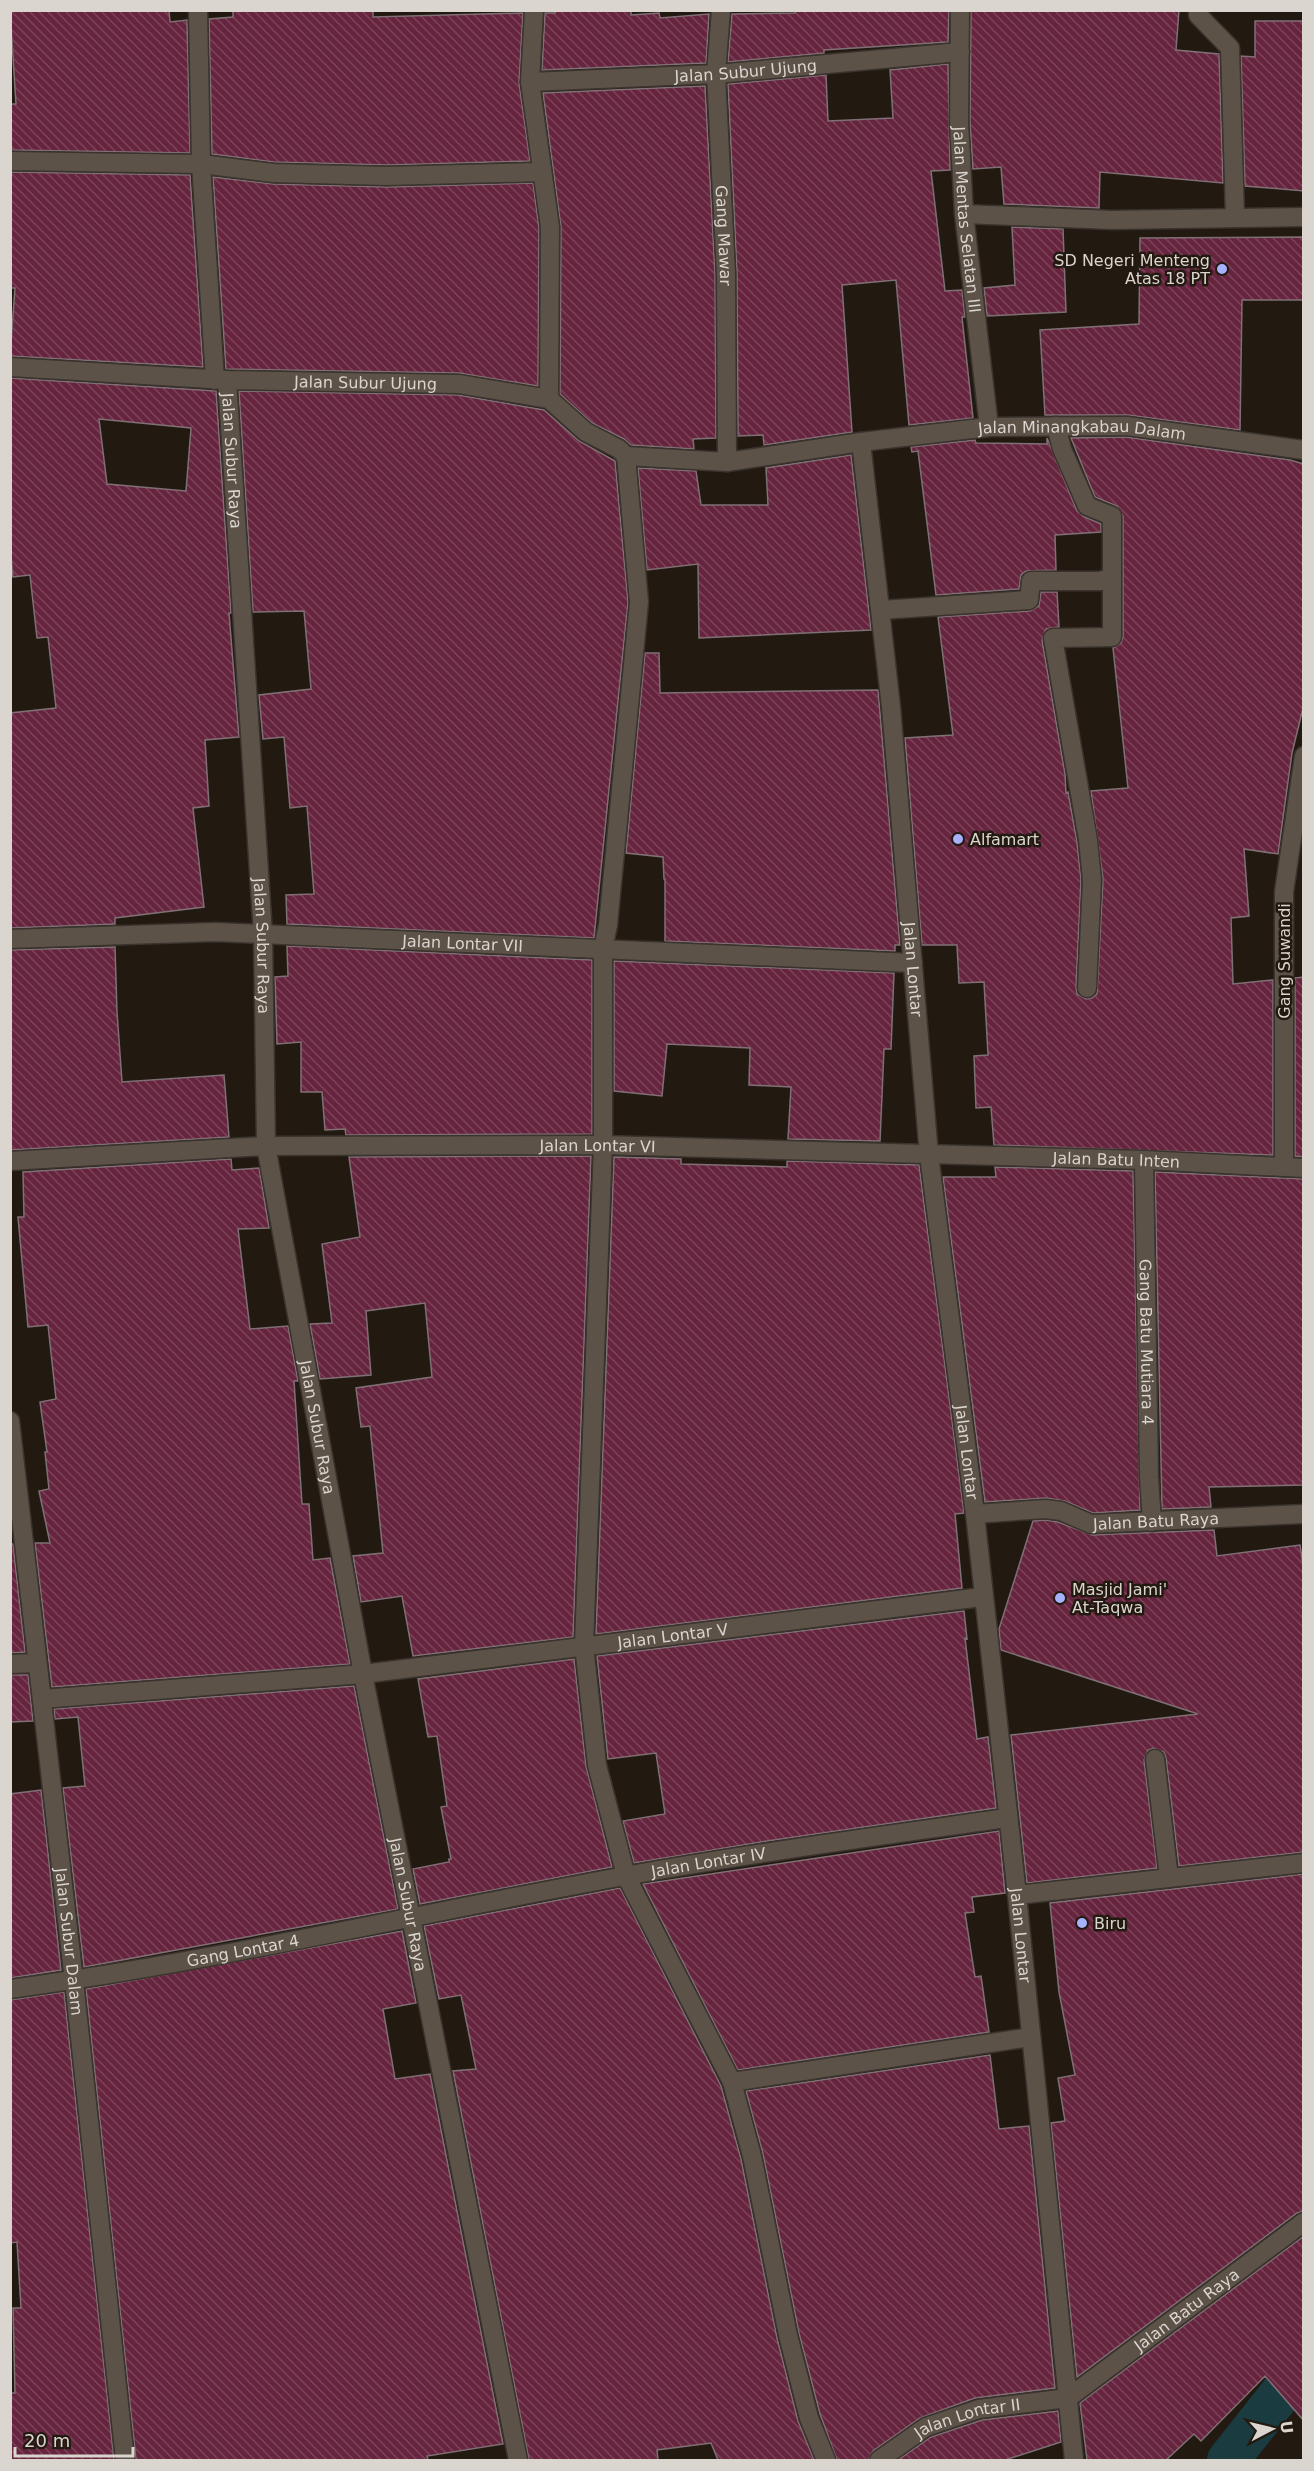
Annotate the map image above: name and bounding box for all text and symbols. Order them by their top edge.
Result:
street label: Jalan Subur Ujung [673,55,818,85]
street label: Jalan Mentas Selatan III [950,125,985,314]
street label: Gang Mawar [712,185,736,286]
place label: SD Negeri Menteng Atas 18 PT [1054,251,1210,288]
marker: SD Negeri Menteng Atas 18 PT [1215,262,1229,276]
street label: Jalan Subur Ujung [293,372,437,393]
street label: Jalan Subur Raya [218,391,246,529]
street label: Jalan Minangkabau Dalam [976,416,1187,443]
place label: Alfamart [970,830,1039,849]
marker: Alfamart [951,832,965,846]
street label: Jalan Subur Raya [250,876,274,1014]
street label: Gang Suwandi [1275,903,1294,1019]
street label: Jalan Lontar [900,920,927,1018]
street label: Jalan Lontar VII [401,931,523,955]
street label: Jalan Lontar VI [539,1135,656,1156]
street label: Jalan Batu Inten [1051,1148,1181,1171]
street label: Gang Batu Mutiara 4 [1136,1259,1158,1425]
street label: Jalan Subur Raya [296,1357,339,1496]
street label: Jalan Lontar [951,1403,983,1501]
street label: Jalan Batu Raya [1091,1509,1219,1533]
place label: Masjid Jami' At-Taqwa [1072,1580,1167,1617]
marker: Masjid Jami' At-Taqwa [1053,1591,1067,1605]
street label: Jalan Lontar V [615,1619,729,1652]
street label: Jalan Subur Raya [386,1835,431,1973]
street label: Jalan Lontar IV [649,1843,767,1881]
street label: Jalan Subur Dalam [52,1866,87,2016]
street label: Jalan Lontar [1007,1886,1035,1984]
place label: Biru [1094,1914,1126,1933]
marker: Biru [1075,1916,1089,1930]
street label: Gang Lontar 4 [185,1930,301,1970]
street label: Jalan Batu Raya [1130,2264,1243,2356]
street label: Jalan Lontar II [910,2394,1021,2442]
north arrow [1242,2399,1302,2459]
scale bar [15,2420,134,2458]
text: U [1276,2420,1297,2435]
text: 20 m [24,2430,70,2451]

